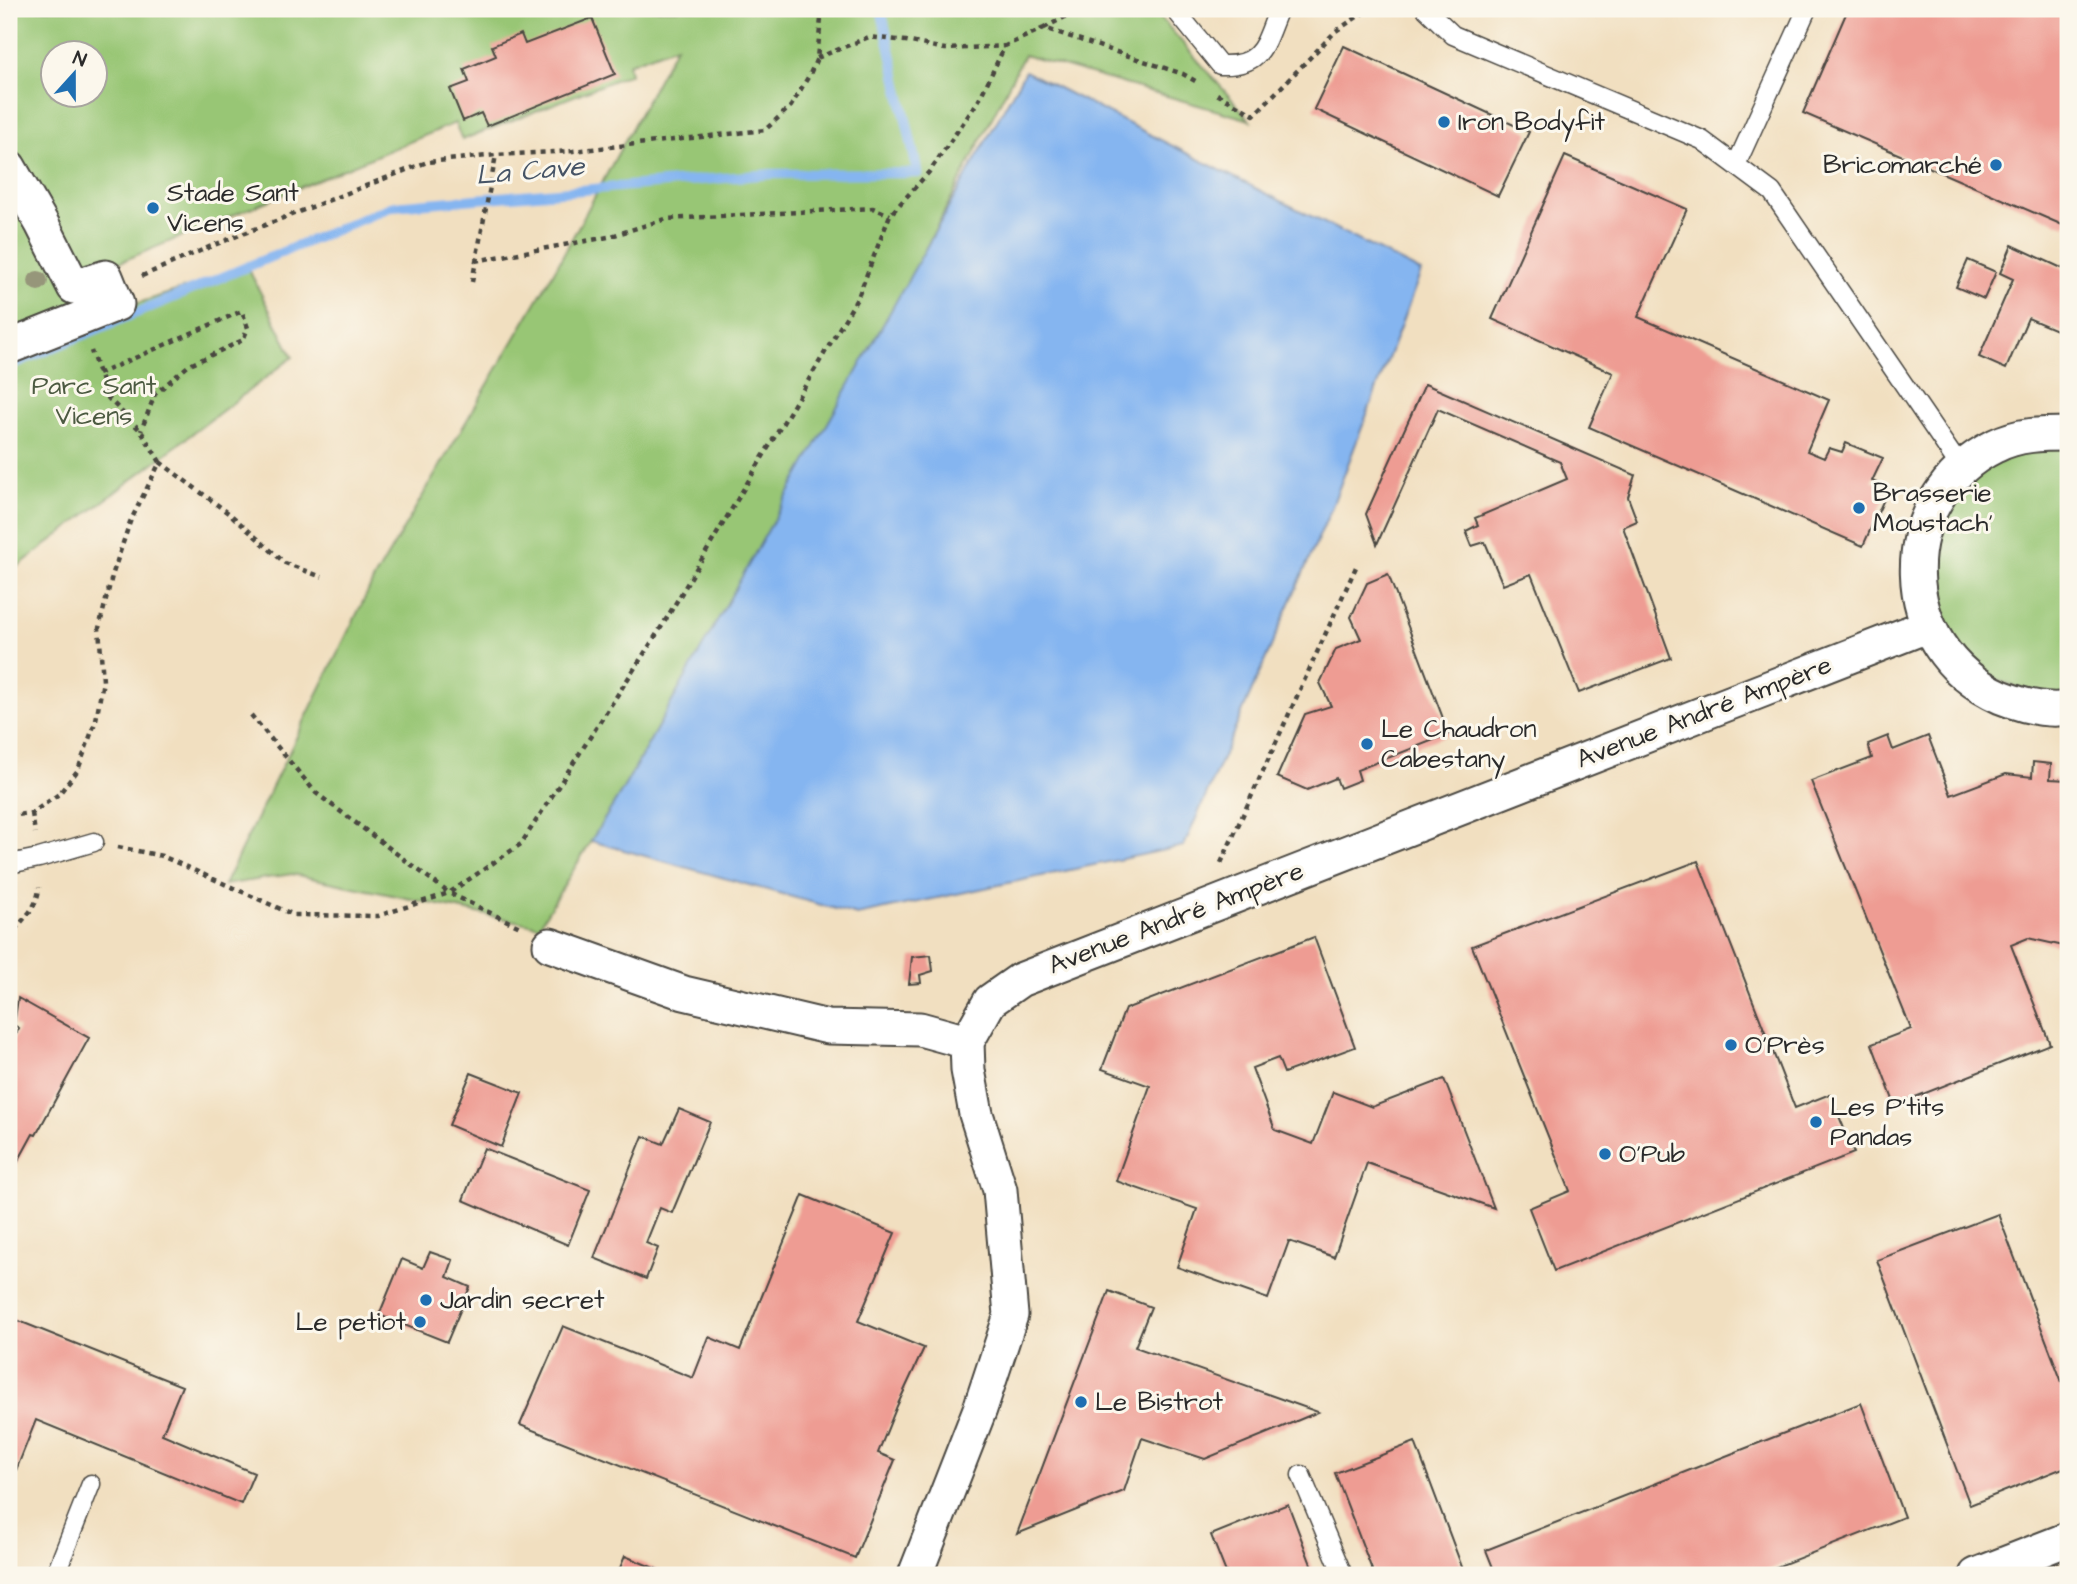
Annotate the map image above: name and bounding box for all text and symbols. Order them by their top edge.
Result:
north arrow [38,38,108,108]
text: N [69,45,90,74]
place label: Iron Bodyfit [1458,104,1605,142]
marker: Iron Bodyfit [1436,114,1452,130]
water label: La Cave [474,147,588,195]
place label: Bricomarché [1823,147,1982,183]
marker: Bricomarché [1988,157,2004,173]
place label: Stade Sant Vicens [167,175,299,241]
marker: Stade Sant Vicens [145,200,161,216]
park label: Parc Sant Vicens [32,368,157,434]
place label: Brasserie Moustach' [1873,475,1993,541]
marker: Brasserie Moustach' [1851,500,1867,516]
street label: Avenue André Ampère [1571,647,1837,777]
place label: Le Chaudron Cabestany [1381,711,1537,779]
marker: Le Chaudron Cabestany [1359,736,1375,752]
street label: Avenue André Ampère [1043,853,1309,983]
place label: O'Près [1745,1027,1825,1063]
marker: O'Près [1723,1037,1739,1053]
place label: Les P'tits Pandas [1830,1089,1944,1155]
marker: Les P'tits Pandas [1808,1114,1824,1130]
place label: O'Pub [1619,1136,1685,1172]
marker: O'Pub [1597,1146,1613,1162]
place label: Jardin secret [440,1282,605,1318]
marker: Jardin secret [418,1292,434,1308]
place label: Le petiot [295,1304,406,1340]
marker: Le petiot [412,1314,428,1330]
place label: Le Bistrot [1095,1384,1223,1420]
marker: Le Bistrot [1073,1394,1089,1410]

